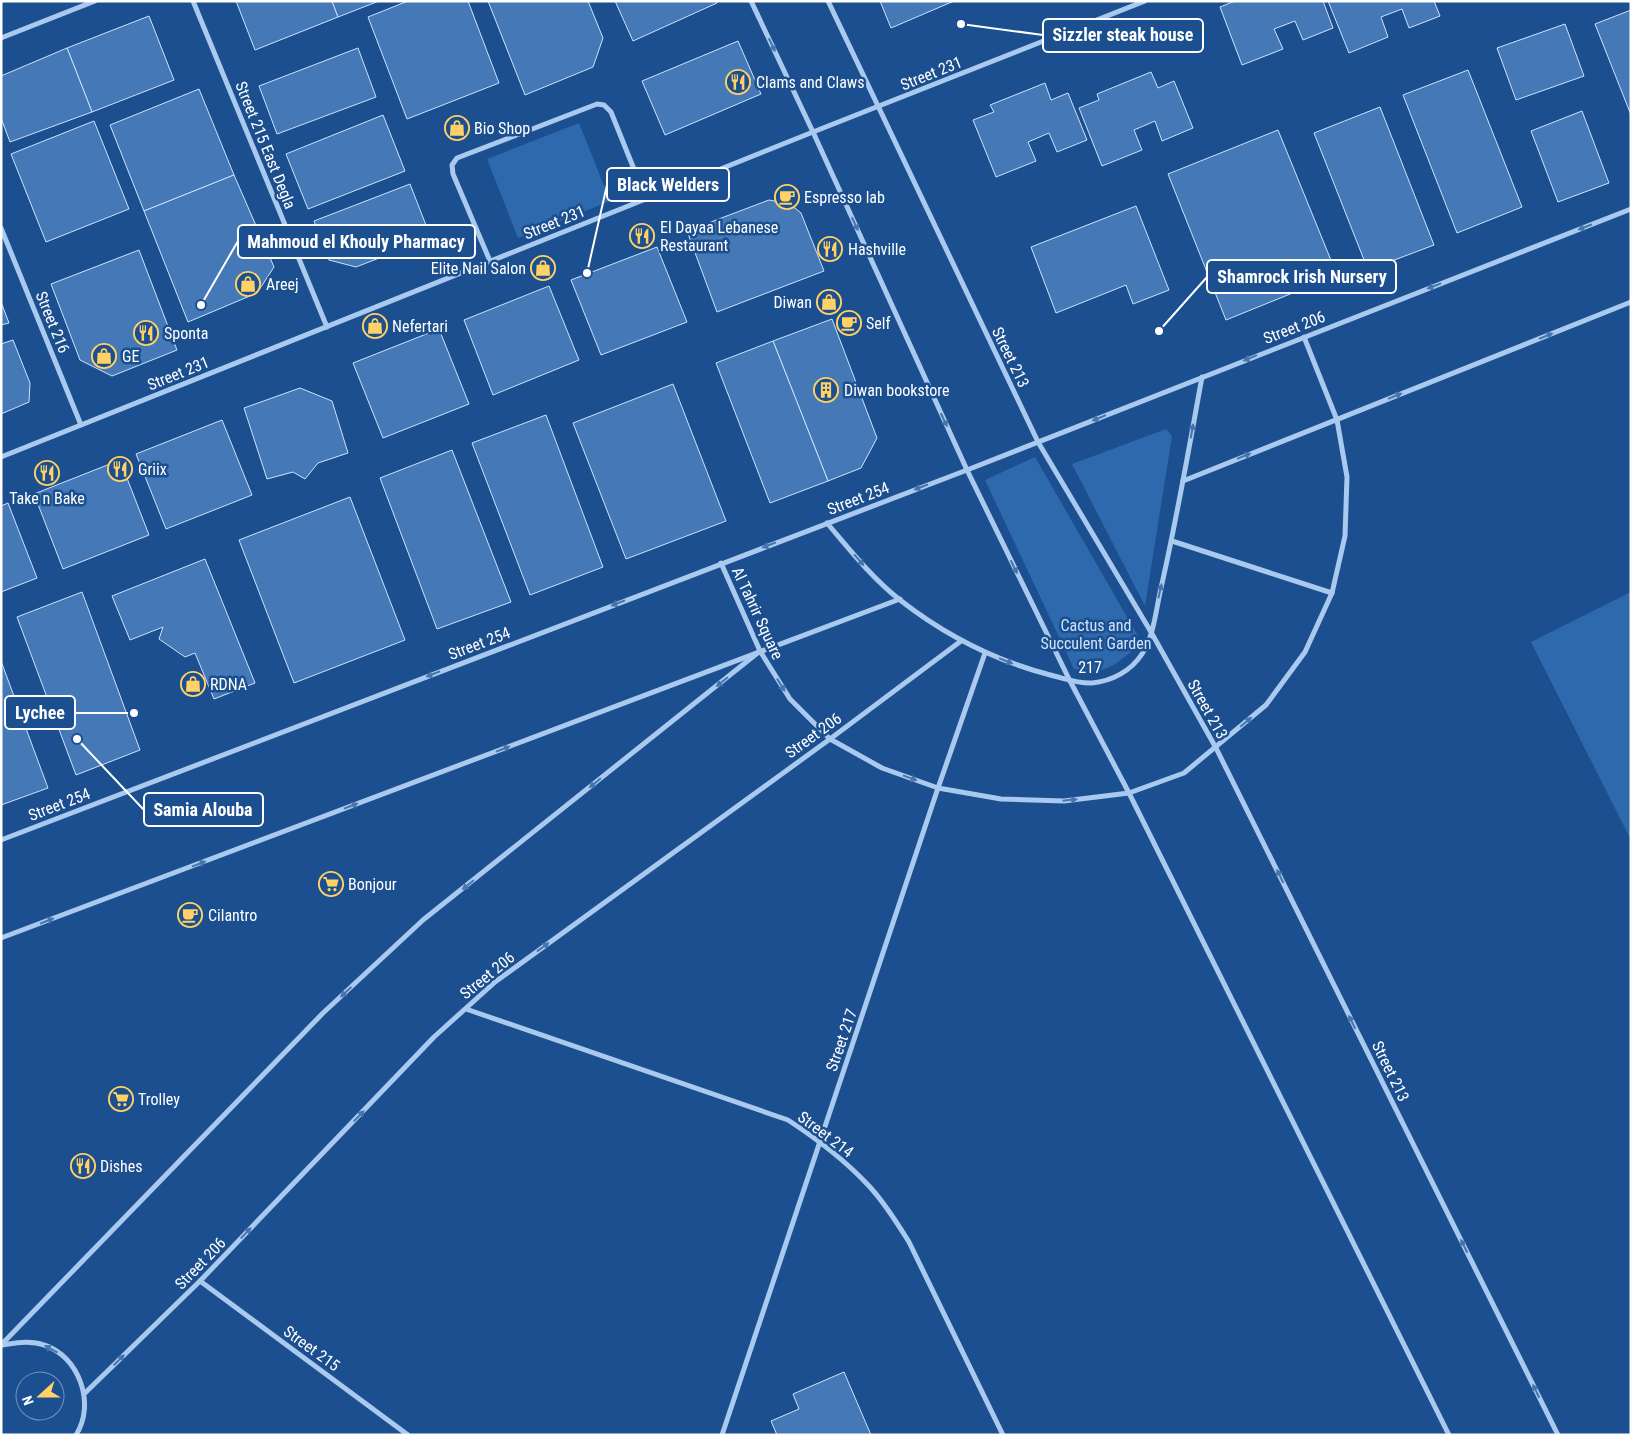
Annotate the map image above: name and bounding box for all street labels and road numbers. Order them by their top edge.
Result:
street label: Street 231 [898,53,965,94]
street label: Street 215 East Degla [231,79,300,212]
street label: Street 231 [521,202,588,243]
street label: Street 216 [32,289,74,356]
street label: Street 206 [1260,307,1328,348]
street label: Street 213 [988,324,1033,391]
street label: Street 231 [145,353,212,394]
street label: Street 254 [824,478,892,519]
street label: Al Tahrir Square [728,564,787,663]
street label: Street 254 [445,623,513,664]
street label: 217 [1078,658,1102,677]
street label: Street 213 [1184,676,1232,742]
street label: Street 206 [781,709,845,762]
street label: Street 254 [25,784,93,825]
street label: Street 206 [456,948,519,1003]
street label: Street 217 [822,1006,861,1074]
street label: Street 213 [1368,1038,1413,1105]
street label: Street 214 [794,1107,857,1162]
street label: Street 206 [171,1233,230,1293]
street label: Street 215 [280,1322,344,1375]

